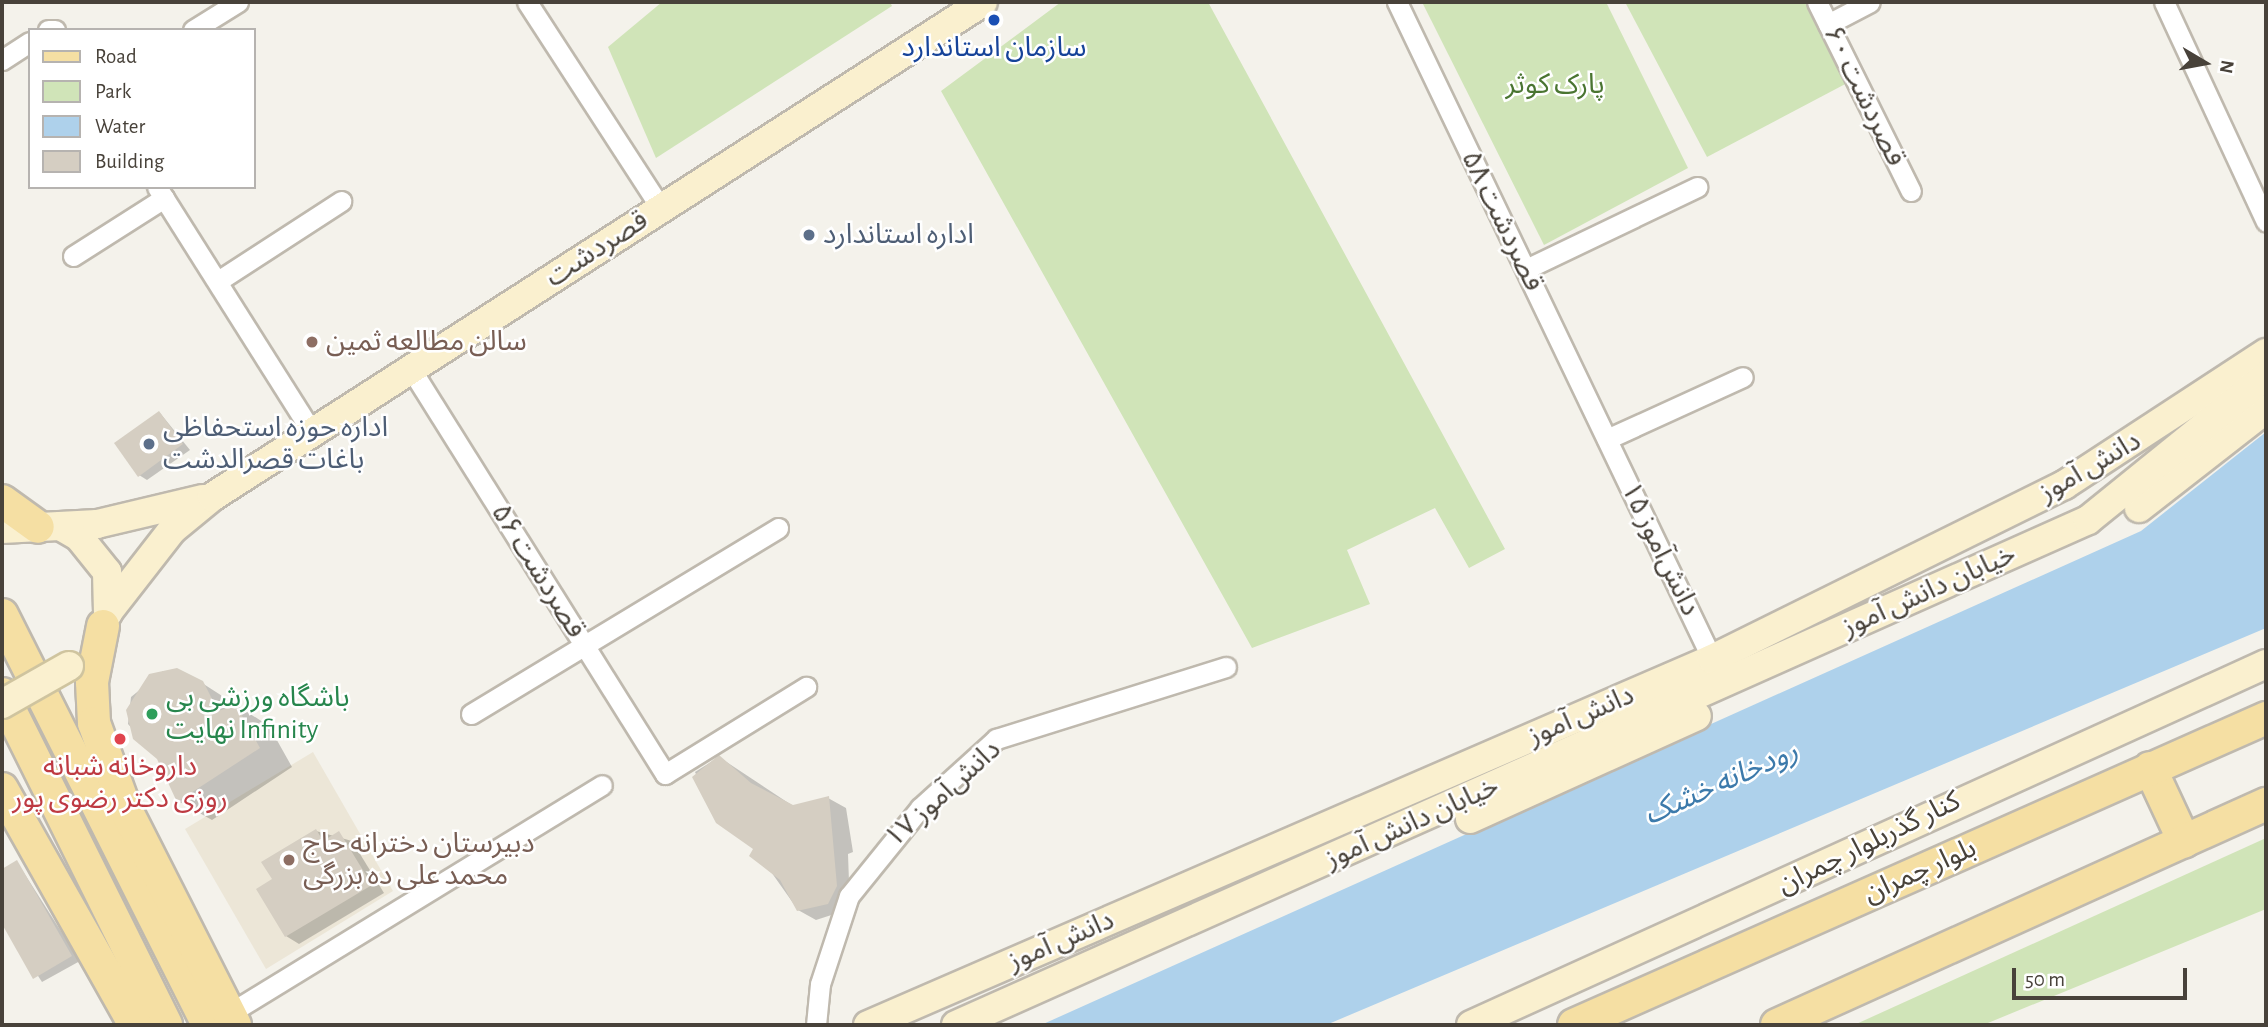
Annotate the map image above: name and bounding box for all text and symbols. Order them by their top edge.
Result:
marker: سازمان استاندارد [986,12,1002,28]
street label: ۶۰ قصردشت [1816,20,1912,172]
legend [28,28,256,189]
north arrow [2170,28,2240,98]
place label: سازمان استاندارد [902,31,1086,65]
text: Road [95,46,137,67]
text: N [2216,59,2237,75]
park label: پارک کوثر [1505,68,1605,102]
text: Park [95,81,131,102]
text: Water [95,116,145,137]
street label: قصردشت ۵۸ [1454,145,1550,297]
text: Building [95,151,164,172]
street label: قصردشت [540,204,654,294]
place label: اداره استاندارد [823,218,974,252]
marker: اداره استاندارد [801,227,817,243]
place label: سالن مطالعه ثمین [326,325,527,359]
marker: سالن مطالعه ثمین [304,334,320,350]
place label: اداره حوزه استحفاظی باغات قصرالدشت [163,411,388,477]
street label: دانش آموز [2033,424,2147,510]
marker: اداره حوزه استحفاظی باغات قصرالدشت [141,436,157,452]
street label: دانش‌آموز ۱۵ [1613,477,1707,621]
street label: ۵۶ قصردشت [484,498,592,644]
street label: خیابان دانش آموز [1837,538,2021,644]
street label: دانش آموز [1523,679,1639,753]
place label: باشگاه ورزشی بی نهایت Infinity [166,681,350,747]
marker: باشگاه ورزشی بی نهایت Infinity [144,706,160,722]
marker: داروخانه شبانه روزی دکتر رضوی پور [112,731,128,747]
street label: دانش‌آموز ۱۷ [878,733,1008,855]
water label: رودخانه خشک [1638,733,1804,833]
place label: داروخانه شبانه روزی دکتر رضوی پور [12,750,228,816]
street label: خیابان دانش آموز [1320,770,1504,876]
street label: کنار گذربلوار چمران [1772,784,1966,902]
place label: دبیرستان دخترانه حاج محمد علی ده بزرگی [303,827,535,893]
street label: بلوار چمران [1859,831,1981,911]
marker: دبیرستان دخترانه حاج محمد علی ده بزرگی [281,852,297,868]
street label: دانش آموز [1003,904,1119,978]
scale bar [2016,954,2191,998]
text: 50 m [2025,969,2065,990]

